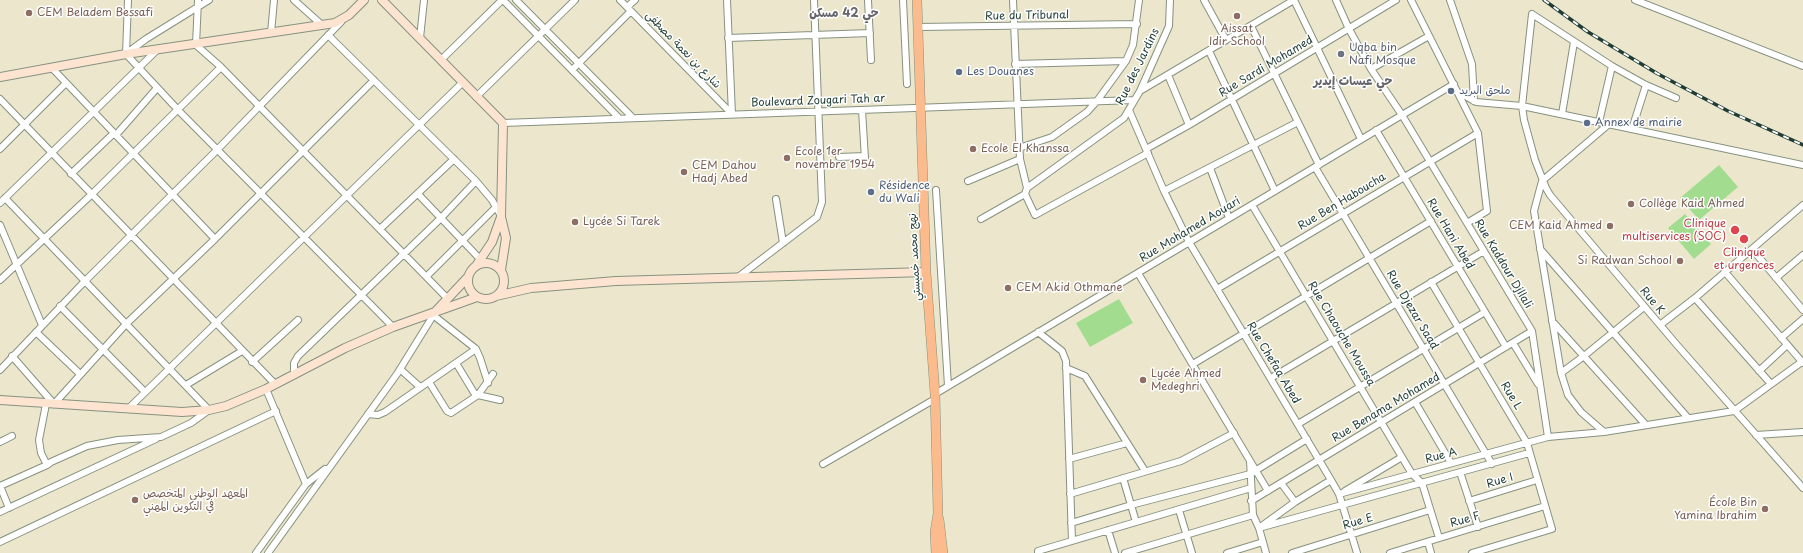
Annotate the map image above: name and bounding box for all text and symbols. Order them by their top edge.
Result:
place label: CEM Beladem Bessafi [37,6,153,20]
district label: حي 42 مسكن [809,7,879,21]
marker: CEM Beladem Bessafi [24,8,34,18]
street label: شارع بن نعمة مصطفى [643,9,723,91]
street label: Rue du Tribunal [985,9,1069,23]
marker: Aissat Idir School [1232,11,1242,21]
place label: Aissat Idir School [1209,22,1265,48]
street label: Rue des Jardins [1114,26,1162,108]
street label: Rue Sardi Mohamed [1217,34,1315,100]
place label: Uqba bin Nafi Mosque [1349,41,1416,67]
marker: Uqba bin Nafi Mosque [1336,49,1346,59]
place label: Les Douanes [967,65,1034,79]
marker: Les Douanes [954,67,964,77]
district label: حي عيسات إيدير [1314,75,1392,89]
place label: ملحق البريد [1459,84,1510,98]
marker: ملحق البريد [1446,86,1456,96]
street label: Boulevard Zougari Tah ar [751,92,885,110]
place label: Annex de mairie [1595,116,1682,130]
marker: Annex de mairie [1582,118,1592,128]
place label: Ecole El Khanssa [981,142,1069,156]
marker: Ecole El Khanssa [968,144,978,154]
place label: Ecole 1er novembre 1954 [795,145,875,171]
marker: Ecole 1er novembre 1954 [782,153,792,163]
place label: CEM Dahou Hadj Abed [692,159,756,185]
marker: CEM Dahou Hadj Abed [679,167,689,177]
street label: Rue Ben Haboucha [1296,171,1388,233]
place label: Résidence du Wali [879,179,930,205]
marker: Résidence du Wali [866,187,876,197]
street label: Rue Mohamed Aouari [1137,195,1243,265]
street label: Rue Hani Abed [1424,196,1476,272]
place label: Collège Kaid Ahmed [1639,197,1744,211]
marker: Collège Kaid Ahmed [1626,199,1636,209]
street label: نهج محمد خميستي [906,213,924,301]
place label: Lycée Si Tarek [583,215,660,229]
marker: Lycée Si Tarek [570,217,580,227]
street label: Rue Kaddour Djllali [1471,217,1535,311]
place label: Clinique multiservices (SOC) [1622,217,1726,243]
place label: CEM Kaid Ahmed [1509,219,1602,233]
marker: CEM Kaid Ahmed [1605,221,1615,231]
marker: Clinique multiservices (SOC) [1729,224,1741,236]
marker: Clinique et urgences [1738,233,1750,245]
place label: Clinique et urgences [1714,246,1774,272]
place label: Si Radwan School [1578,254,1672,268]
marker: Si Radwan School [1675,256,1685,266]
street label: Rue Djezar Saad [1383,268,1441,352]
street label: Rue Chaouche Moussa [1305,279,1377,389]
place label: CEM Akid Othmane [1016,281,1123,295]
marker: CEM Akid Othmane [1003,283,1013,293]
street label: Rue K [1637,285,1667,317]
street label: Rue Chefaa Abed [1243,320,1303,406]
place label: Lycée Ahmed Medeghri [1151,367,1221,393]
street label: Rue Benama Mohamed [1330,371,1442,445]
marker: Lycée Ahmed Medeghri [1138,375,1148,385]
street label: Rue L [1498,380,1524,412]
street label: Rue A [1424,445,1458,467]
street label: Rue I [1485,471,1515,491]
place label: المعهد الوطني المتخصص في التكوين المهني [143,487,248,513]
marker: المعهد الوطني المتخصص في التكوين المهني [130,495,140,505]
place label: École Bin Yamina Ibrahim [1674,496,1757,522]
marker: École Bin Yamina Ibrahim [1760,504,1770,514]
street label: Rue F [1449,509,1481,531]
street label: Rue E [1341,511,1375,533]

